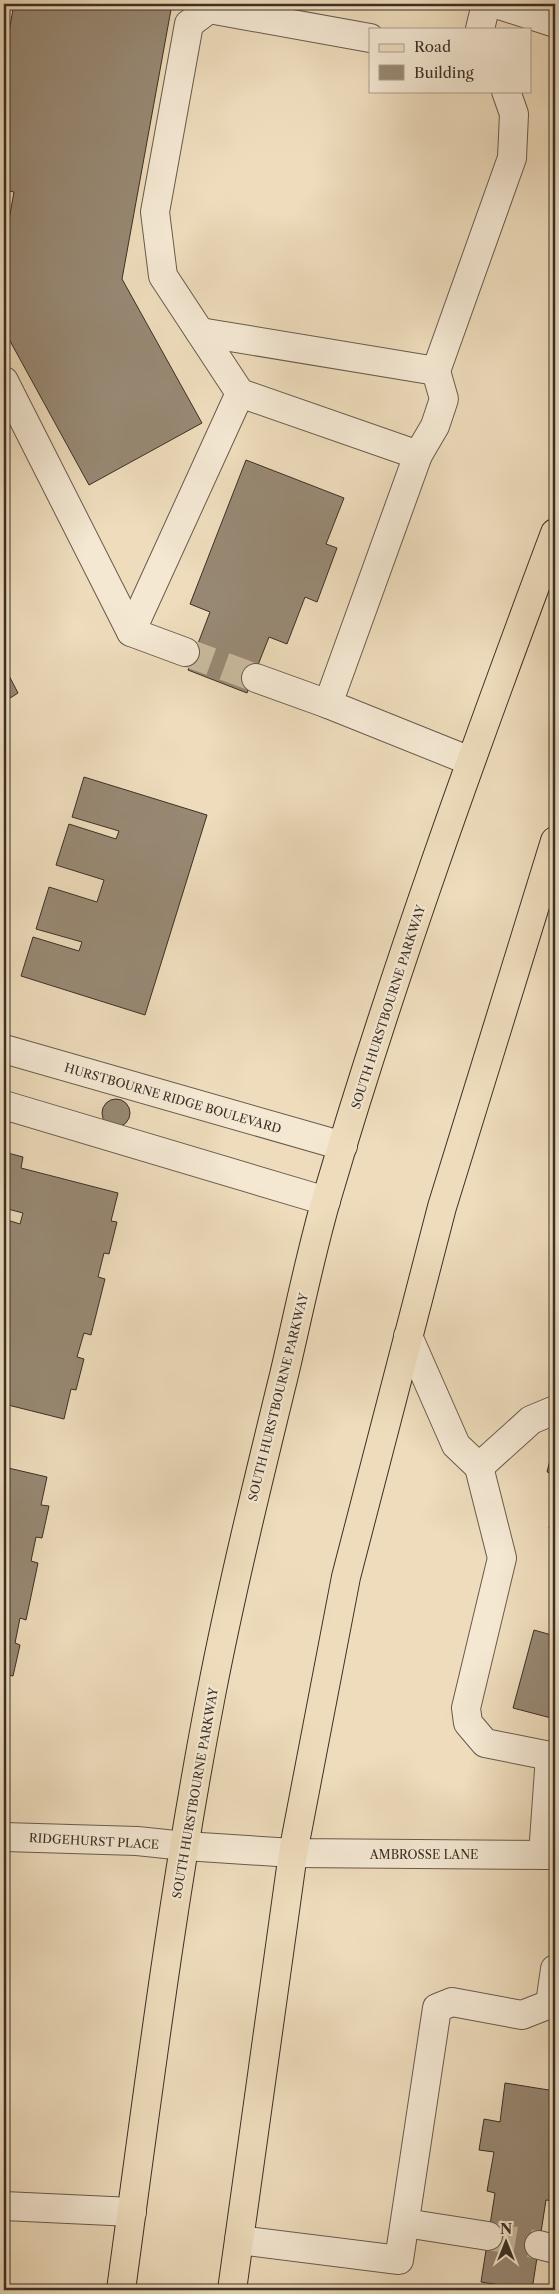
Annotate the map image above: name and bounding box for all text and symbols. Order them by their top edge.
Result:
legend [369,28,532,92]
text: Road [414,37,451,56]
text: Building [414,63,474,82]
street label: SOUTH HURSTBOURNE PARKWAY [348,902,428,1111]
street label: HURSTBOURNE RIDGE BOULEVARD [63,1060,284,1136]
street label: SOUTH HURSTBOURNE PARKWAY [245,1291,311,1503]
street label: SOUTH HURSTBOURNE PARKWAY [169,1686,221,1900]
street label: RIDGEHURST PLACE [29,1830,159,1852]
street label: AMBROSSE LANE [369,1847,478,1862]
north arrow [482,2216,532,2266]
text: N [500,2220,512,2238]

